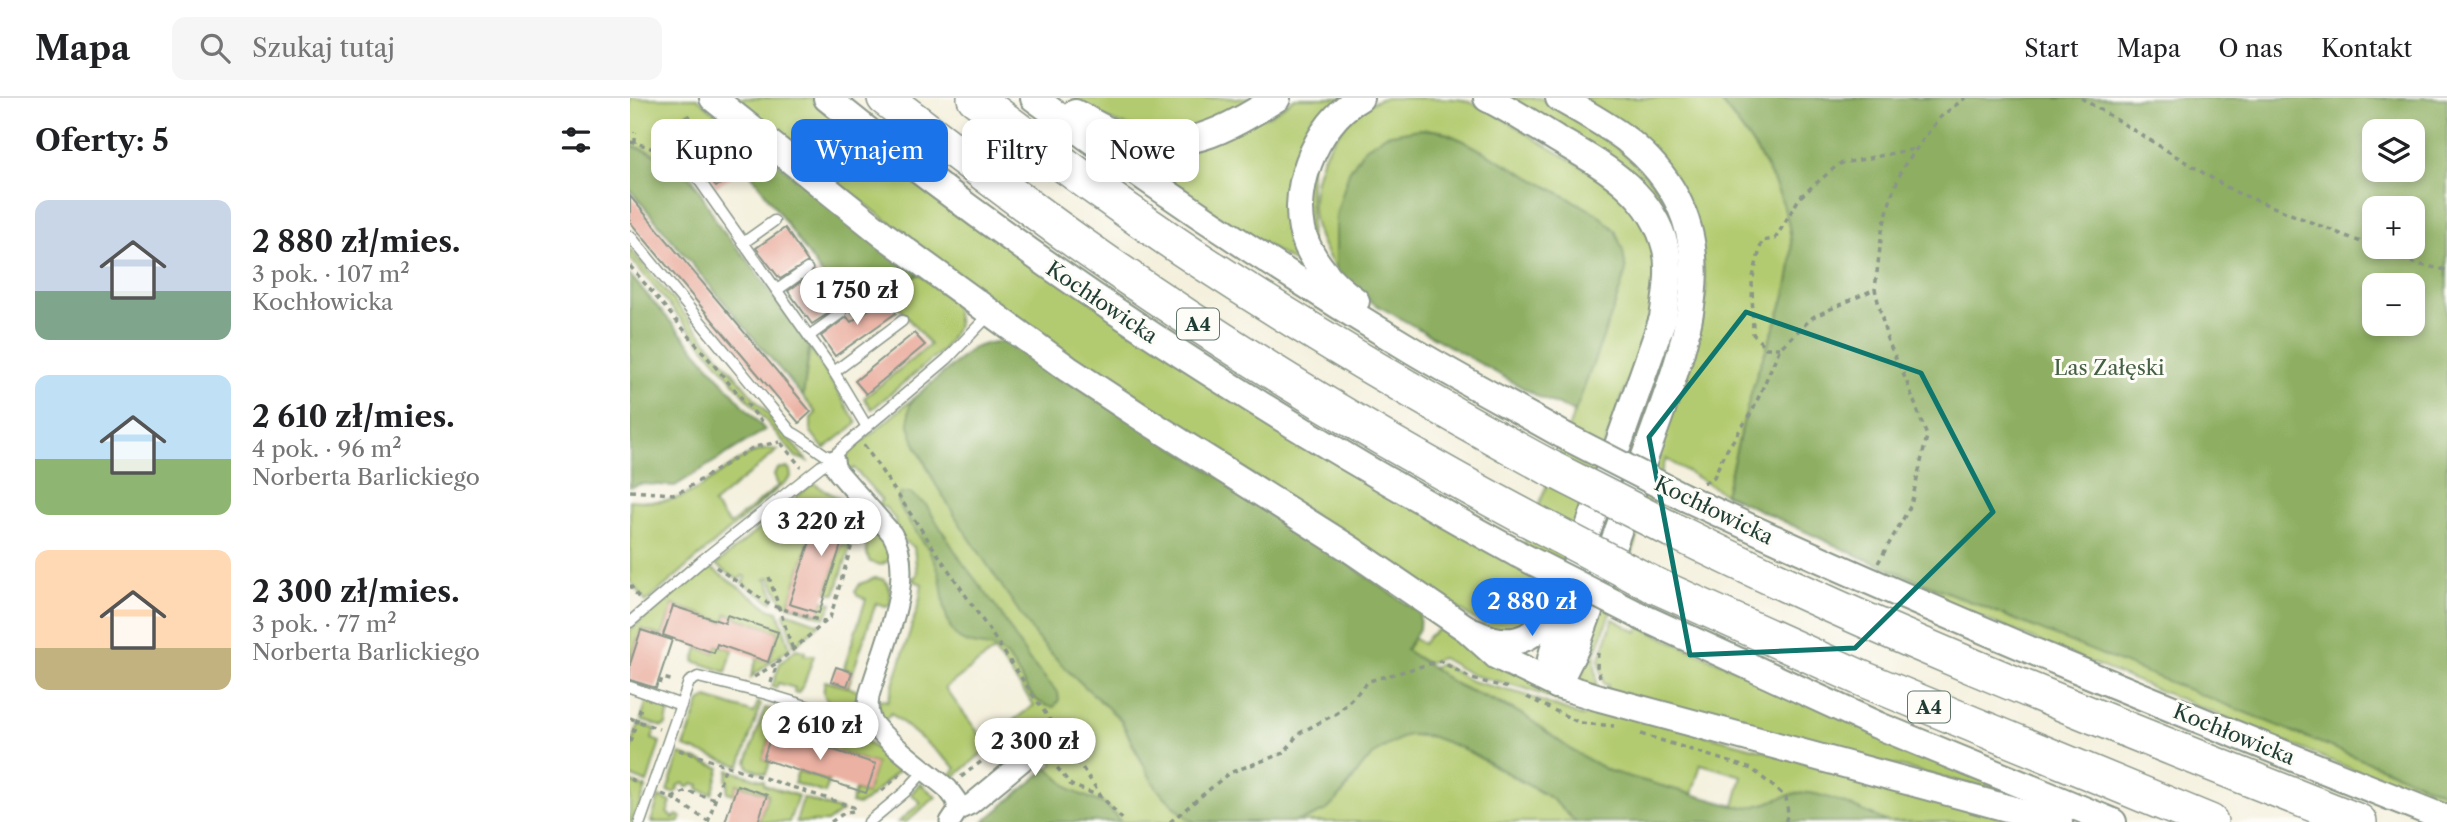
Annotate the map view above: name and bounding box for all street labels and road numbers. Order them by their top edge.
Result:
street label: Kochłowicka [1042,256,1163,349]
road number: A4 [1177,308,1219,340]
street label: Kochłowicka [1651,471,1778,550]
road number: A4 [1908,692,1950,722]
street label: Kochłowicka [2170,698,2299,770]

